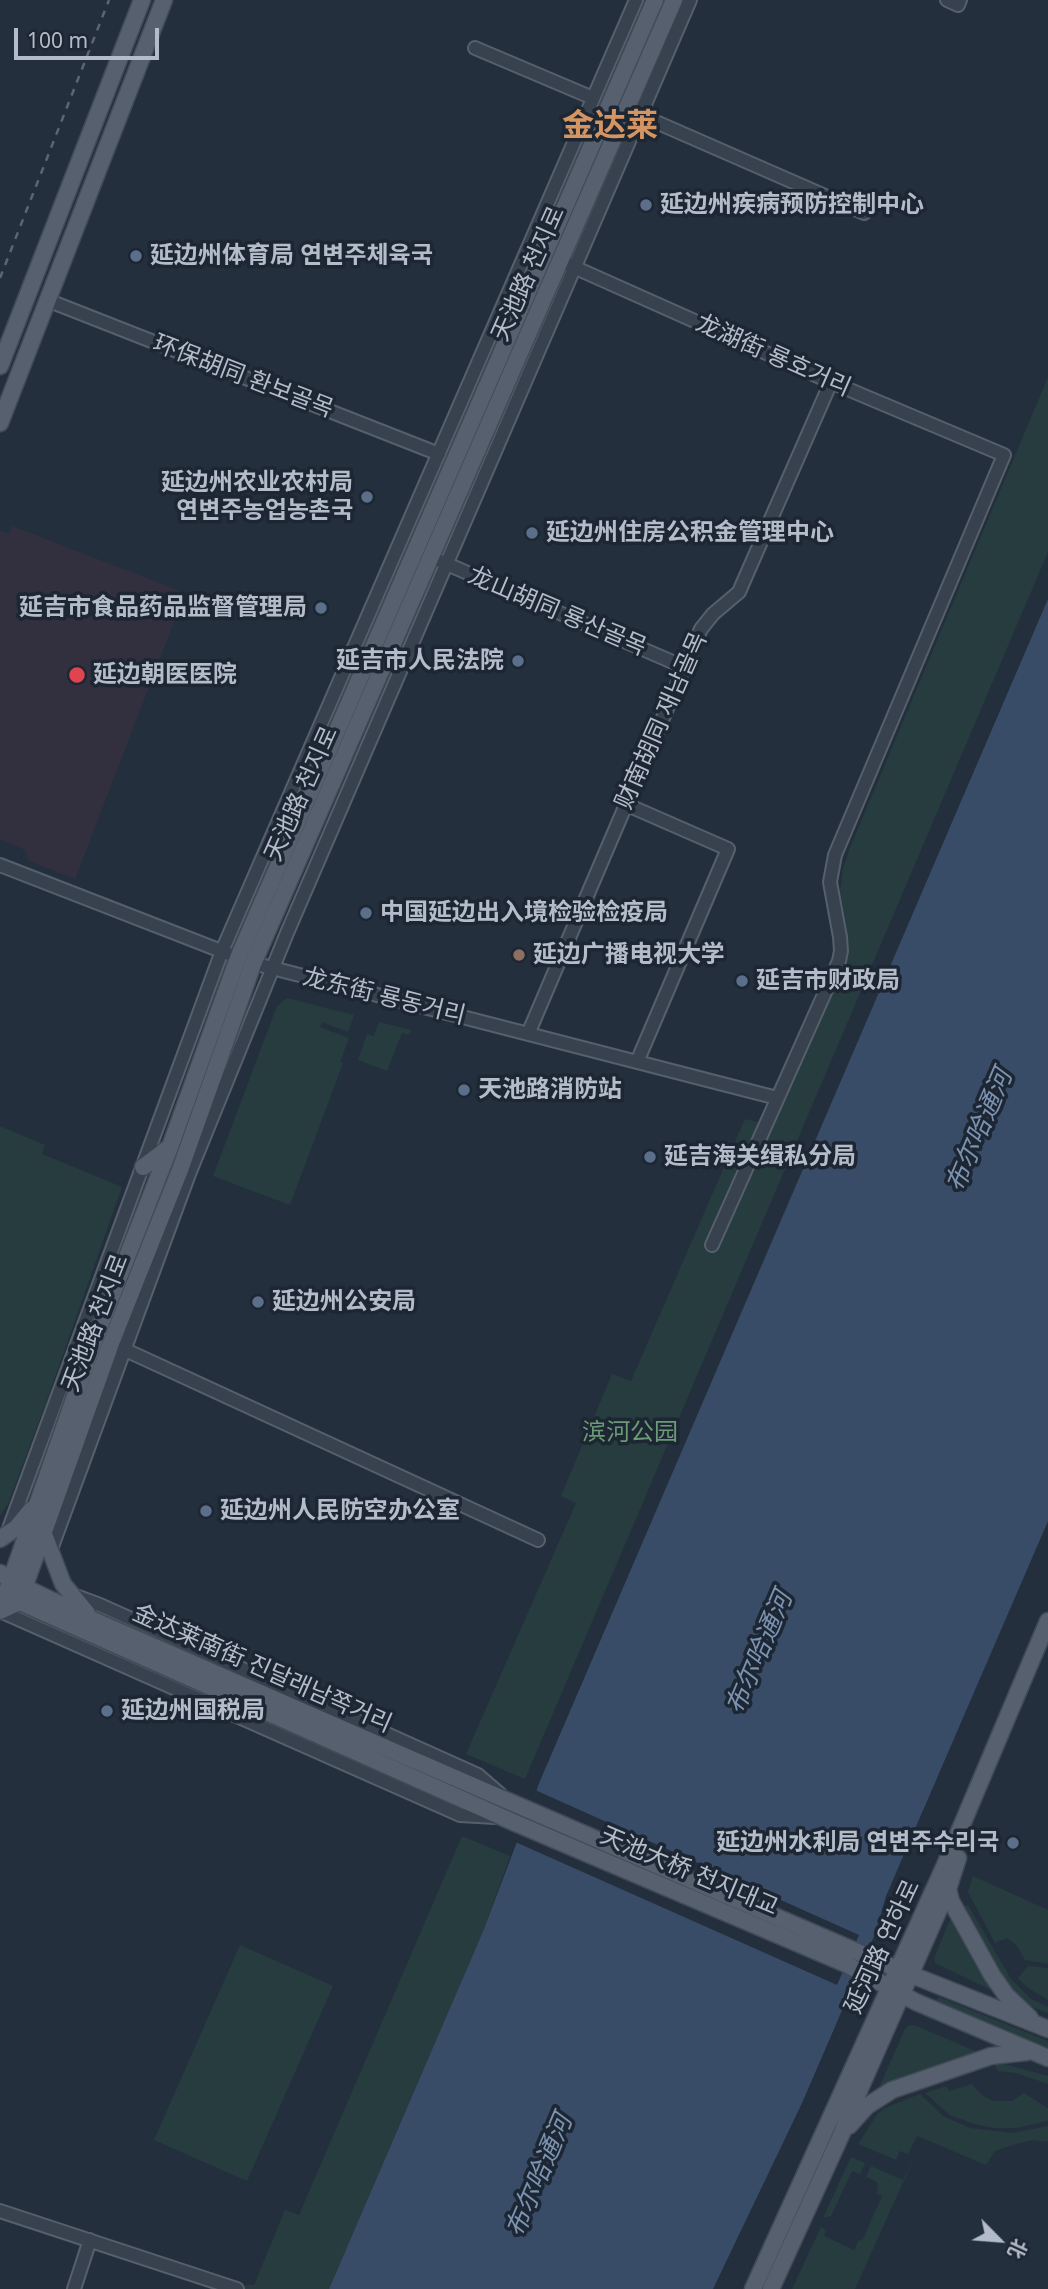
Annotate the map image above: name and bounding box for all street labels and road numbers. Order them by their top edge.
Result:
street label: 天池路 천지로 [486,202,572,346]
street label: 龙湖街 룡호거리 [691,309,855,403]
street label: 环保胡同 환보골목 [149,329,337,425]
street label: 龙山胡同 룡산골목 [464,562,650,662]
street label: 财南胡同 재남골목 [610,628,714,814]
street label: 天池路 천지로 [259,722,345,866]
street label: 龙东街 룡동거리 [300,963,468,1031]
street label: 天池路 천지로 [57,1250,135,1396]
street label: 金达莱南街 진달래남쪽거리 [128,1599,396,1739]
street label: 天池大桥 천지대교 [596,1822,782,1922]
street label: 延河路 연하로 [839,1875,927,2019]

